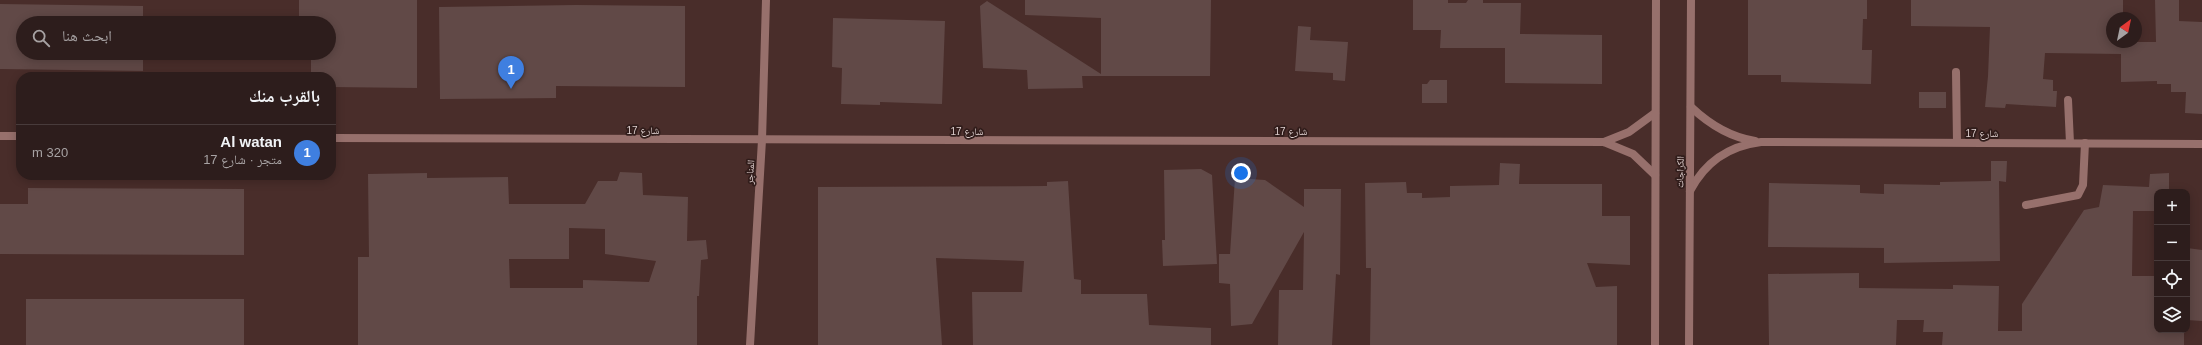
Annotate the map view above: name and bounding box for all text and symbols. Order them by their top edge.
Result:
north arrow [2106,12,2142,48]
search box [16,16,336,60]
icon: search [30,27,52,49]
text: ابحث هنا [62,27,112,44]
pin: 1 [498,56,524,89]
text: بالقرب منك [249,87,320,106]
street label: شارع 17 [627,125,660,137]
street label: شارع 17 [951,126,984,138]
street label: شارع 17 [1275,126,1308,138]
street label: شارع 17 [1966,128,1999,140]
text: Al watan [220,133,282,150]
text: 320 m [32,145,68,160]
text: 1 [303,145,311,160]
text: متجر · شارع 17 [203,152,282,167]
street label: الكراجات [1674,156,1686,188]
street label: المناجر [744,159,756,186]
your location [1231,163,1251,183]
map controls [2154,189,2190,333]
button: + [2154,189,2190,225]
button: − [2154,225,2190,261]
button: locate [2154,261,2190,297]
button: layers [2154,297,2190,333]

